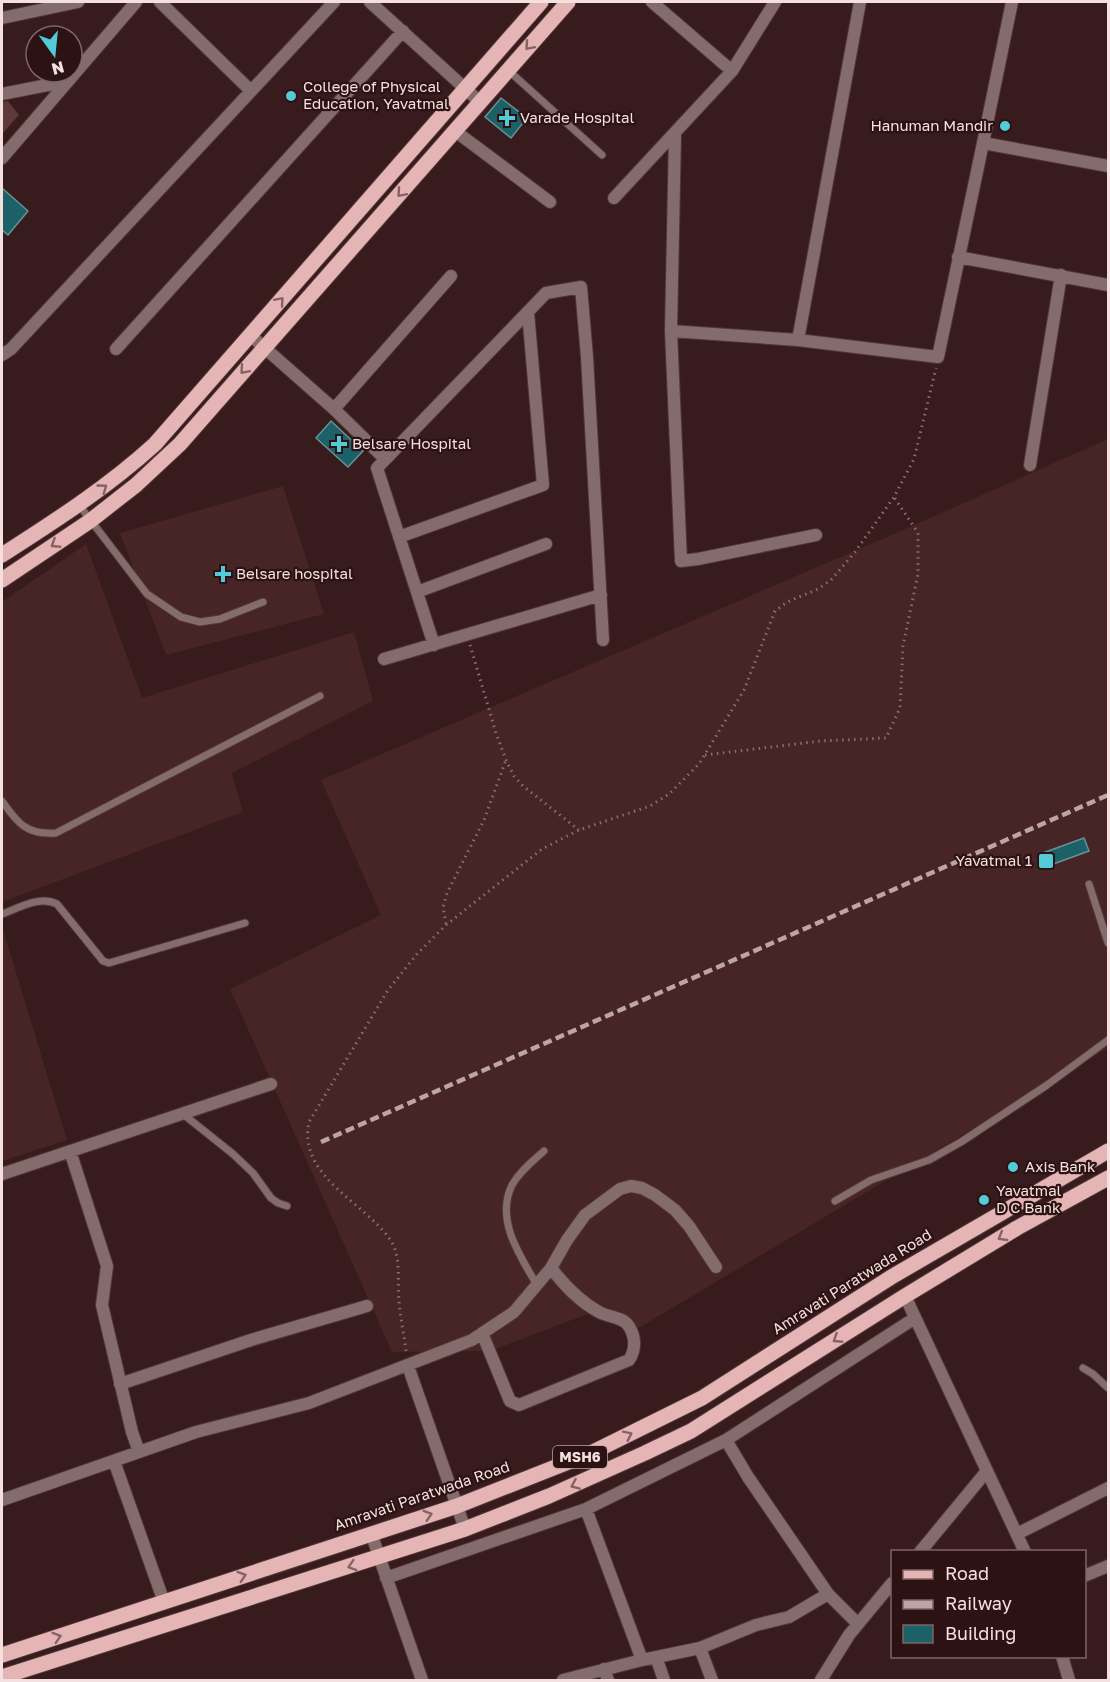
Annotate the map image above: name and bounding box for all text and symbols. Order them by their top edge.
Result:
north arrow [24,24,84,84]
one-way arrow [525,39,536,50]
text: N [49,57,66,80]
place label: College of Physical Education, Yavatmal [303,77,449,112]
marker: College of Physical Education, Yavatmal [284,89,298,103]
place label: Varade Hospital [520,108,635,126]
marker: Varade Hospital [498,109,516,127]
place label: Hanuman Mandir [870,116,993,134]
marker: Hanuman Mandir [998,119,1012,133]
one-way arrow [398,186,409,197]
one-way arrow [273,297,284,308]
one-way arrow [240,363,251,374]
place label: Belsare Hospital [352,434,471,452]
marker: Belsare Hospital [330,435,348,453]
one-way arrow [96,484,107,495]
one-way arrow [51,537,62,548]
place label: Belsare hospital [236,564,353,582]
marker: Belsare hospital [214,565,232,583]
place label: Yavatmal 1 [956,851,1032,869]
marker: Yavatmal 1 [1037,852,1055,870]
place label: Axis Bank [1025,1157,1096,1175]
marker: Axis Bank [1006,1160,1020,1174]
place label: Yavatmal D C Bank [996,1181,1062,1216]
marker: Yavatmal D C Bank [977,1193,991,1207]
street label: Amravati Paratwada Road [769,1225,934,1338]
one-way arrow [998,1229,1008,1241]
one-way arrow [832,1332,843,1343]
one-way arrow [621,1430,632,1442]
road number: MSH6 [553,1446,607,1468]
street label: Amravati Paratwada Road [332,1457,512,1534]
one-way arrow [570,1478,581,1490]
one-way arrow [422,1510,433,1522]
legend [891,1550,1086,1658]
one-way arrow [347,1559,358,1571]
text: Road [945,1562,989,1584]
one-way arrow [236,1570,247,1583]
text: Railway [945,1592,1012,1614]
text: Building [945,1622,1016,1644]
one-way arrow [51,1632,62,1644]

